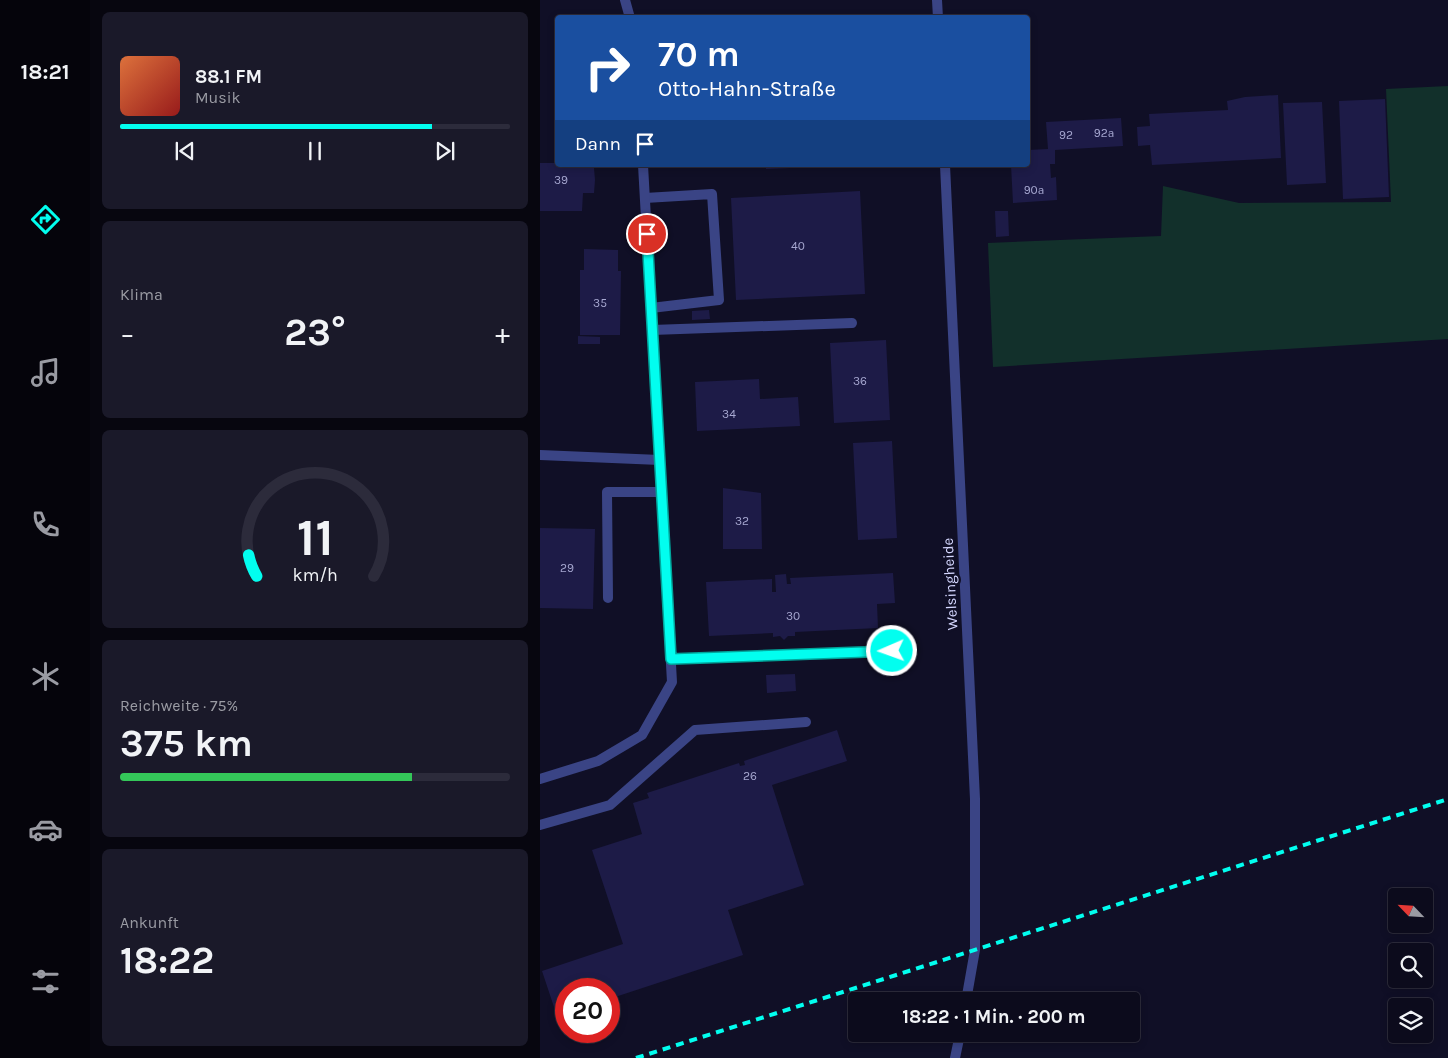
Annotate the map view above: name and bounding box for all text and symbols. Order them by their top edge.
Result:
text: 70 m [658,34,740,75]
icon: right [575,35,640,100]
text: 18:21 [20,59,70,85]
text: 88.1 FM [195,66,262,88]
text: Otto-Hahn-Straße [658,76,836,102]
text: Musik [195,88,240,107]
house number: 92a [1094,126,1114,140]
house number: 92 [1059,128,1073,142]
icon: arrive [631,130,659,158]
text: Dann [575,133,621,155]
icon: previous [171,137,199,165]
icon: pause [301,137,329,165]
icon: next [431,137,459,165]
house number: 39 [554,173,568,187]
house number: 90a [1024,183,1044,197]
icon: directions [28,202,63,237]
pin [626,213,668,255]
icon: arrive [633,220,661,248]
house number: 40 [791,239,805,253]
text: Klima [120,285,163,304]
house number: 35 [593,296,607,310]
text: 23° [284,310,346,355]
text: − [120,317,135,350]
text: + [495,317,510,350]
icon: music [28,355,63,390]
house number: 36 [853,374,867,388]
house number: 34 [722,407,736,421]
icon: phone [28,507,63,542]
text: 11 [296,507,334,568]
house number: 32 [735,514,749,528]
street label: Welsingheide [939,537,961,631]
house number: 29 [560,561,574,575]
text: km/h [292,565,338,586]
house number: 30 [786,609,800,623]
position arrow [865,624,917,676]
icon: climate [28,659,63,694]
text: Reichweite · 75% [120,696,238,715]
text: 375 km [120,721,253,766]
house number: 26 [743,769,757,783]
icon: car [28,812,63,847]
north arrow [1388,888,1432,932]
map controls [1388,888,1433,1043]
text: Ankunft [120,913,179,932]
text: 18:22 [120,938,214,983]
button: search [1388,943,1433,988]
icon: filters [28,964,63,999]
speed limit sign: 20 [555,978,620,1043]
button: layers [1388,998,1433,1043]
text: 18:22 · 1 Min. · 200 m [902,1006,1086,1028]

